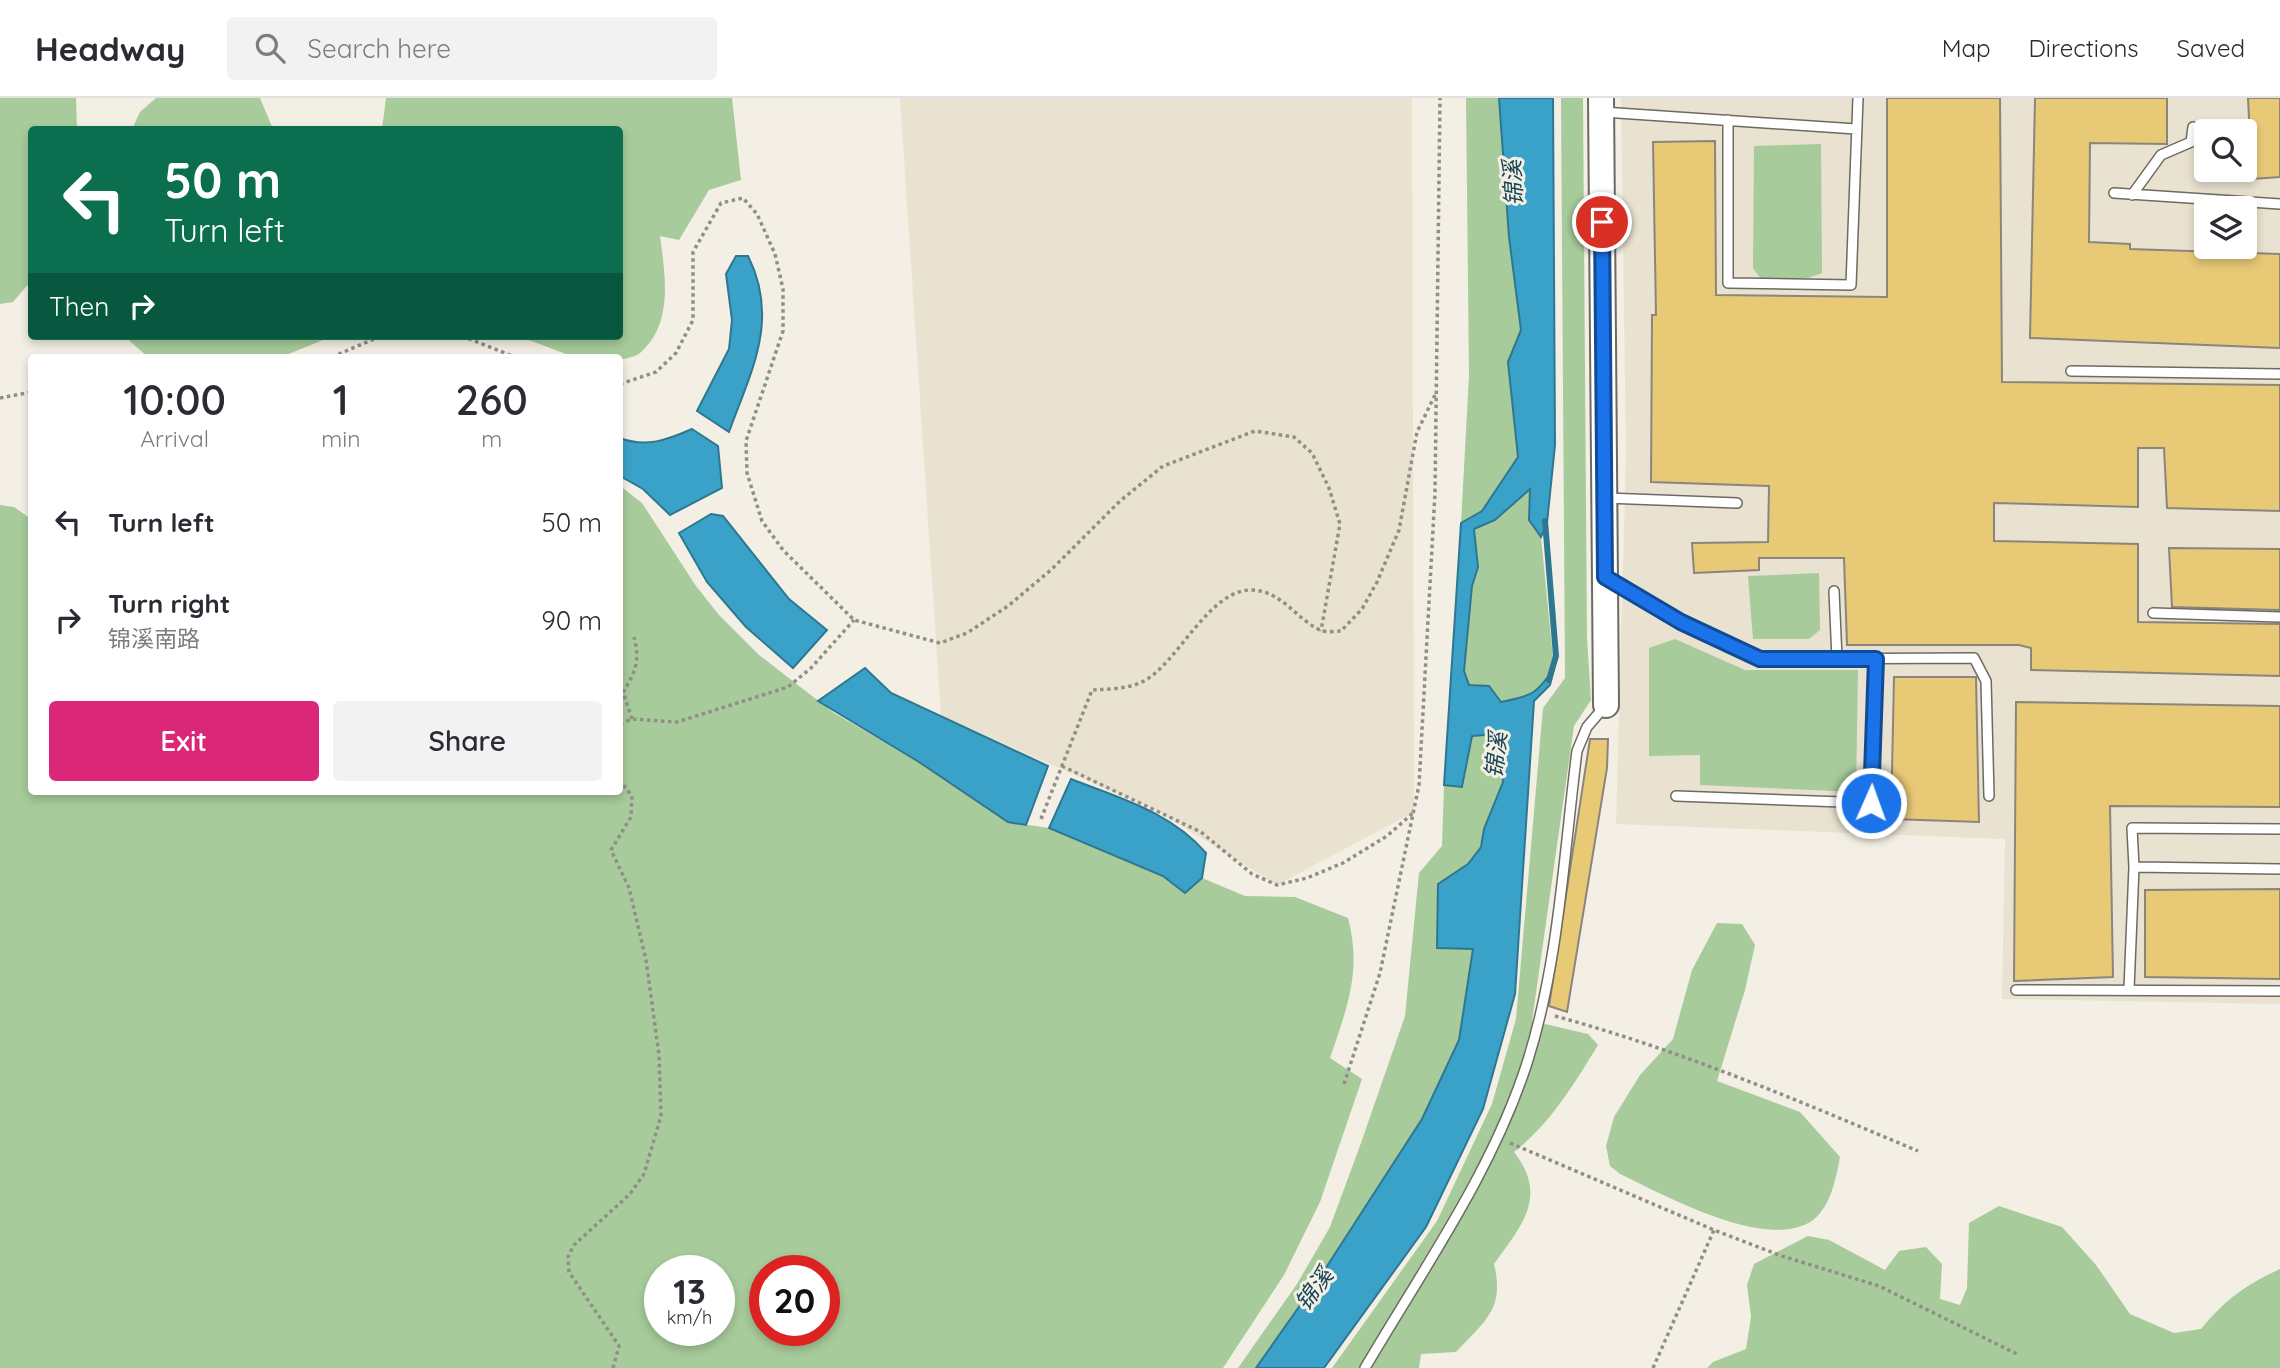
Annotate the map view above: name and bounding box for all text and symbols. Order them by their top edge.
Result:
search box [227,17,717,80]
text: Headway [35,28,185,69]
icon: search [251,29,289,67]
text: Search here [307,32,451,65]
text: Map [1942,33,1991,63]
text: Directions [2029,33,2139,63]
text: Saved [2177,33,2245,63]
map controls [2194,119,2257,259]
button: search [2194,119,2257,182]
text: 50 m [164,149,281,210]
icon: left [49,154,140,245]
water label: 锦溪 [1497,156,1528,207]
pin [1572,192,1632,252]
button: layers [2194,196,2257,259]
icon: arrive [1583,203,1621,241]
text: Turn left [164,210,285,250]
icon: right [123,287,161,325]
text: Then [49,290,109,323]
text: 10:00 [123,373,226,426]
text: 1 [333,373,349,426]
text: 260 [456,373,528,426]
text: Arrival [140,424,209,453]
text: min [321,424,360,453]
text: m [481,424,502,453]
icon: left [49,503,87,541]
text: Turn left [108,506,215,539]
text: 50 m [542,506,602,539]
text: Turn right [108,587,230,620]
icon: right [49,601,87,639]
text: 90 m [541,604,602,637]
text: 锦溪南路 [108,624,200,653]
button: Exit [49,701,319,781]
button: Share [333,701,602,781]
water label: 锦溪 [1479,728,1513,779]
position arrow [1834,766,1908,840]
speed limit sign: 20 [749,1255,840,1346]
water label: 锦溪 [1288,1259,1341,1316]
text: 13 [673,1269,706,1313]
text: km/h [667,1306,712,1329]

